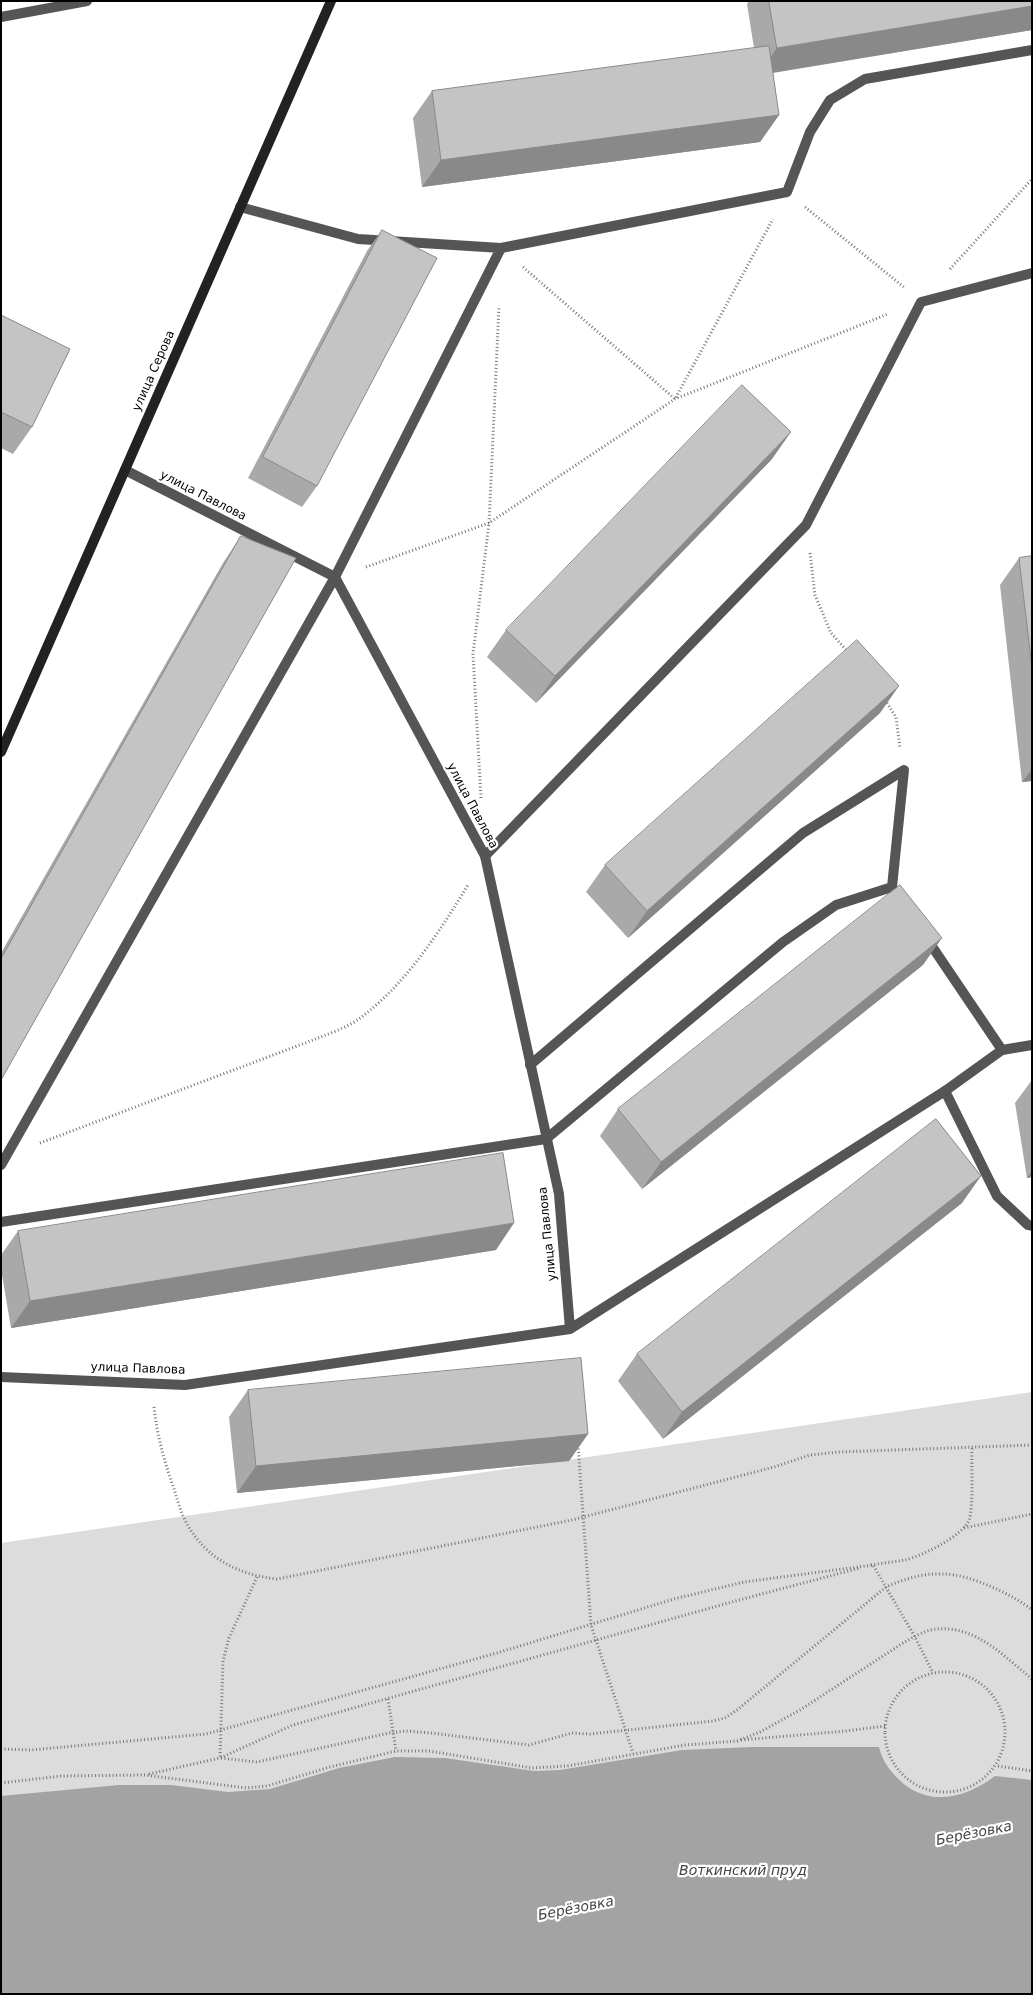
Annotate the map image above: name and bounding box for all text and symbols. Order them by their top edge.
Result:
street label: улица Серова [130,328,178,414]
street label: улица Павлова [158,468,248,524]
street label: улица Павлова [443,761,501,851]
street label: улица Павлова [536,1186,560,1282]
street label: улица Павлова [90,1360,186,1378]
water label: Берёзовка [935,1818,1013,1850]
water label: Воткинский пруд [679,1863,807,1879]
water label: Берёзовка [537,1893,615,1925]

